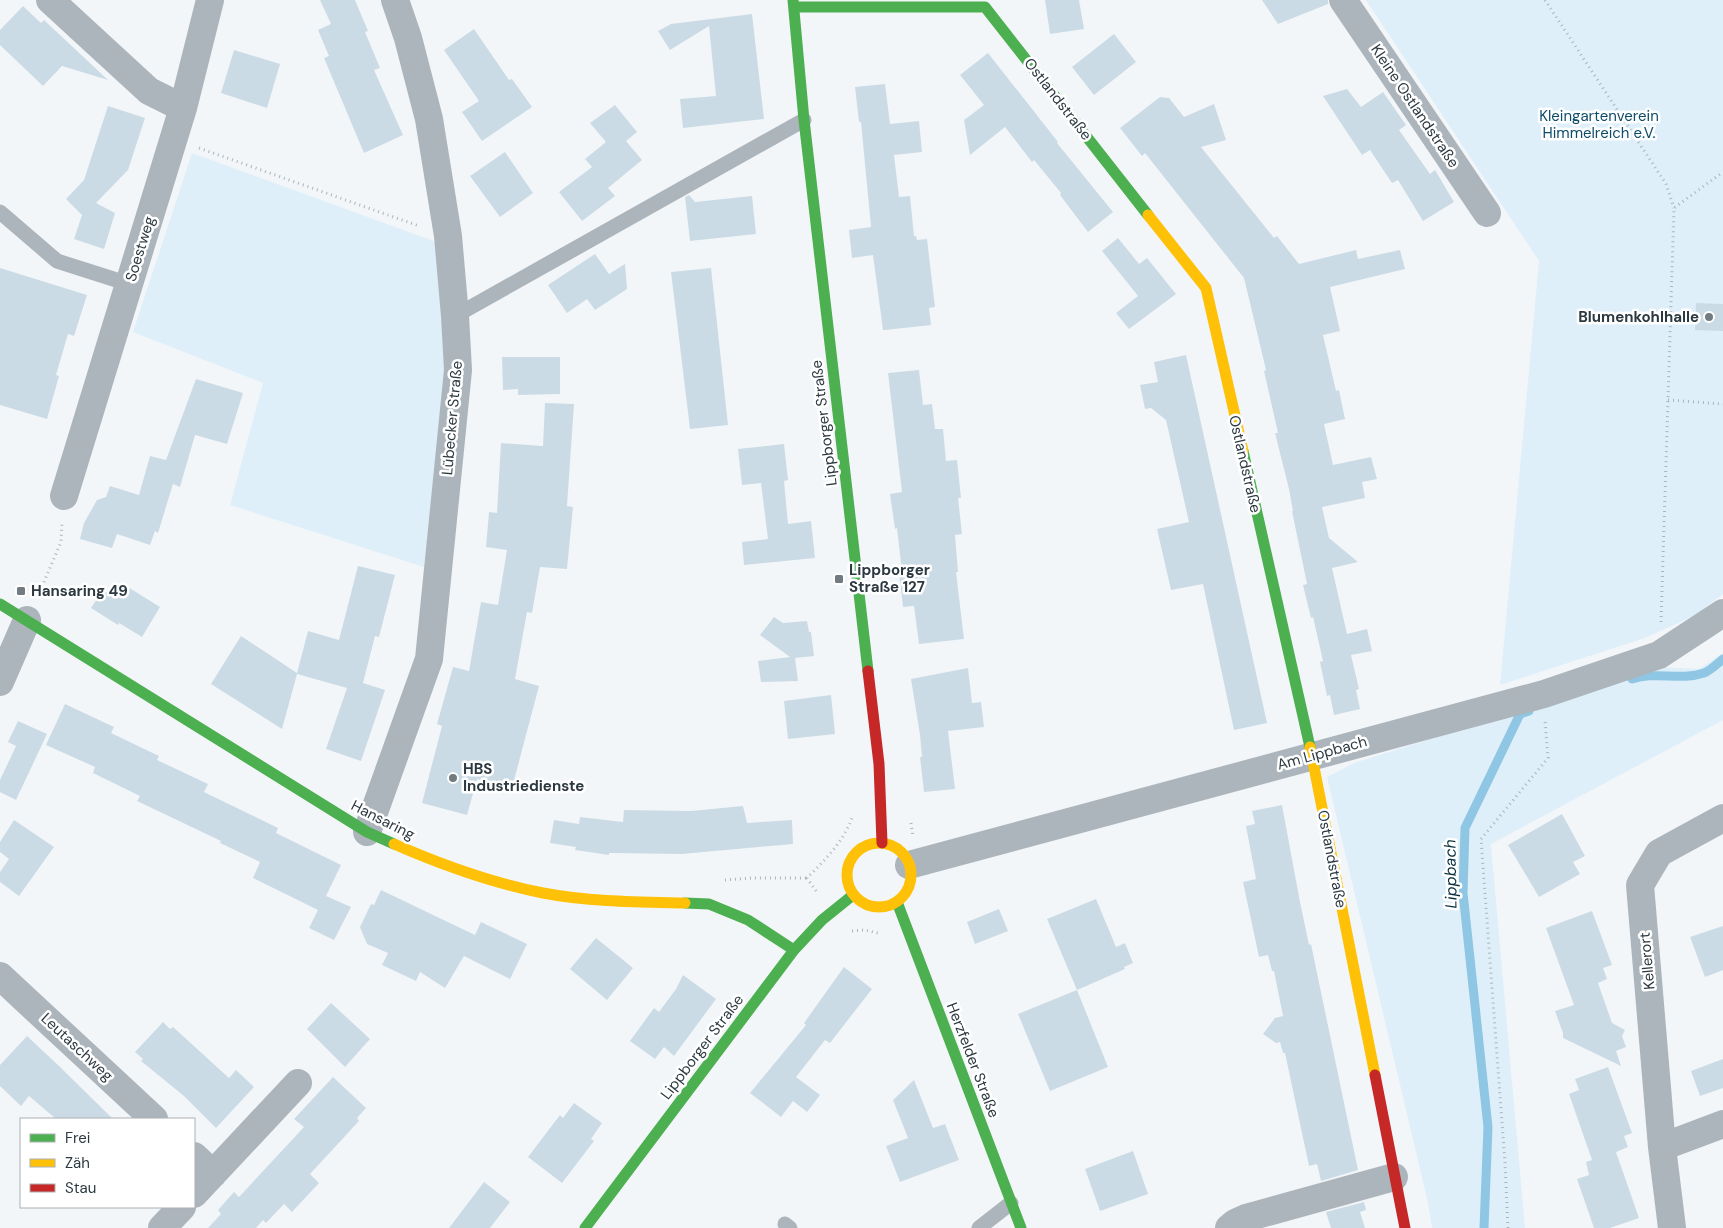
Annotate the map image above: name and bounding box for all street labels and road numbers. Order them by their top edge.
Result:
street label: Kleine Ostlandstraße [1366,40,1464,172]
street label: Ostlandstraße [1020,54,1096,144]
street label: Soestweg [121,214,159,284]
street label: Lippborger Straße [806,359,842,487]
street label: Lübecker Straße [437,360,467,476]
street label: Ostlandstraße [1224,413,1266,515]
street label: Am Lippbach [1275,731,1369,775]
street label: Hansaring [348,795,418,845]
street label: Ostlandstraße [1313,808,1351,910]
street label: Kellerort [1635,931,1659,991]
street label: Lippborger Straße [656,990,748,1104]
street label: Herzfelder Straße [942,1000,1004,1120]
street label: Leutaschweg [37,1008,117,1086]

